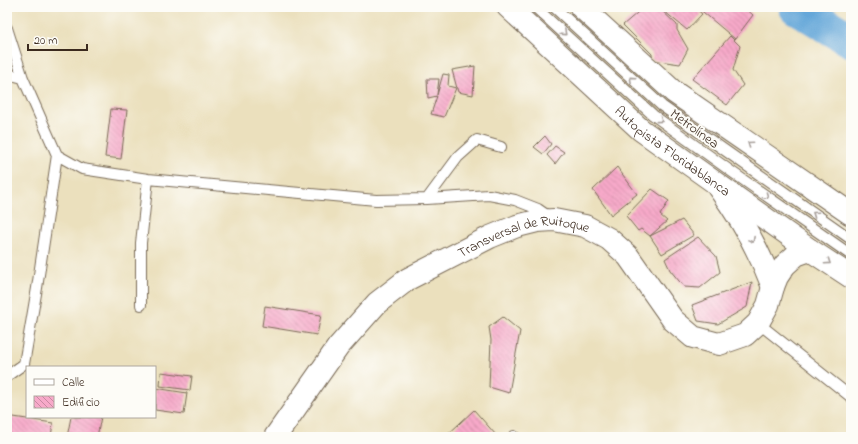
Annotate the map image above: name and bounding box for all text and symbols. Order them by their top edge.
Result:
scale bar [28,26,87,52]
one-way arrow [559,29,566,36]
text: 20 m [34,32,57,50]
one-way arrow [629,76,637,83]
street label: Autopista Floridablanca [609,101,734,202]
street label: Metrolínea [665,104,723,154]
one-way arrow [656,115,663,122]
one-way arrow [747,141,754,149]
one-way arrow [762,191,769,199]
street label: Transversal de Ruitoque [454,211,594,264]
one-way arrow [812,211,819,219]
one-way arrow [748,236,755,243]
one-way arrow [824,257,831,264]
legend [26,366,156,418]
text: Calle [62,374,85,392]
text: Edificio [62,394,100,412]

